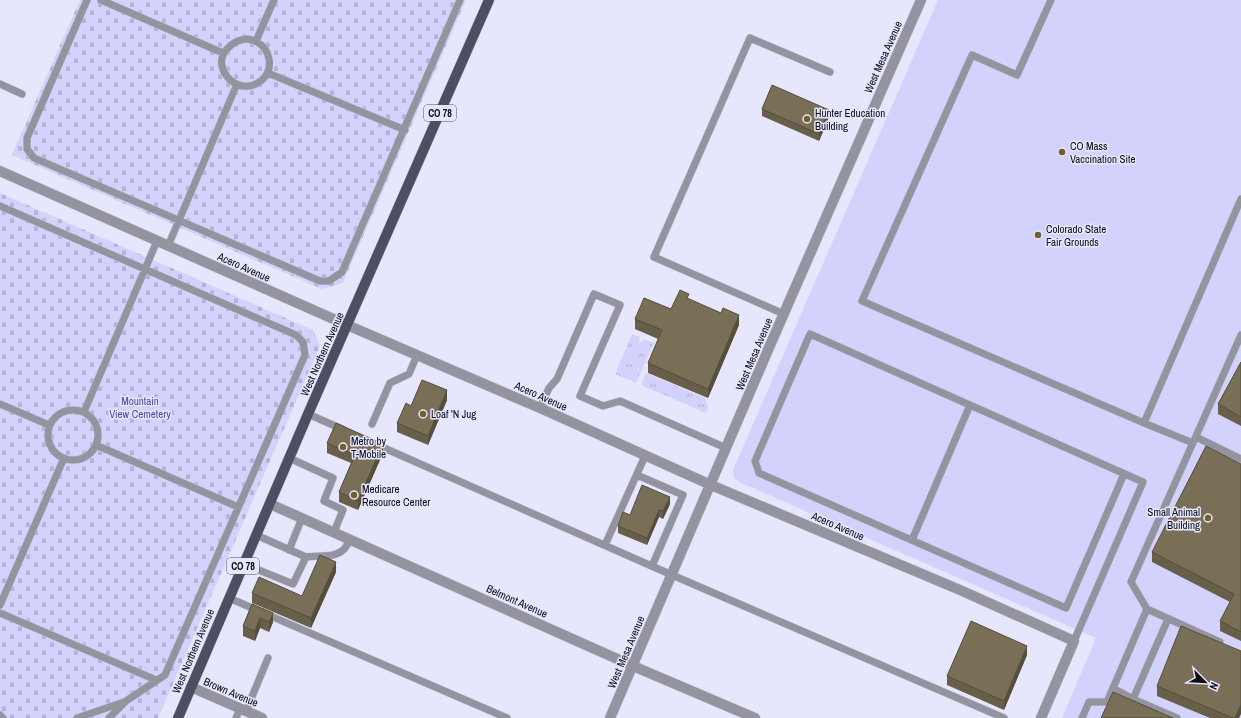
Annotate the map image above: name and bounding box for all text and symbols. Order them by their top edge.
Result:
street label: West Mesa Avenue [861,19,905,95]
road number: CO 78 [424,105,456,121]
place label: Hunter Education Building [815,106,885,133]
marker: Hunter Education Building [802,114,812,124]
place label: CO Mass Vaccination Site [1070,139,1136,166]
marker: CO Mass Vaccination Site [1057,147,1067,157]
place label: Colorado State Fair Grounds [1046,222,1106,249]
marker: Colorado State Fair Grounds [1033,230,1043,240]
street label: Acero Avenue [215,249,272,285]
street label: West Northern Avenue [297,310,347,398]
street label: West Mesa Avenue [732,316,776,392]
street label: Acero Avenue [512,378,569,414]
park label: Mountain View Cemetery [109,394,171,421]
place label: Loaf 'N Jug [431,407,476,421]
marker: Loaf 'N Jug [418,409,428,419]
place label: Metro by T-Mobile [351,434,387,461]
marker: Metro by T-Mobile [338,442,348,452]
place label: Medicare Resource Center [362,482,430,509]
marker: Medicare Resource Center [349,490,359,500]
place label: Small Animal Building [1147,505,1200,532]
street label: Acero Avenue [809,508,867,543]
marker: Small Animal Building [1203,513,1213,523]
road number: CO 78 [227,558,259,574]
street label: Belmont Avenue [484,581,550,621]
street label: West Northern Avenue [169,607,217,695]
street label: West Mesa Avenue [604,614,648,690]
north arrow [1185,662,1225,702]
street label: Brown Avenue [202,674,260,710]
text: N [1206,680,1222,692]

